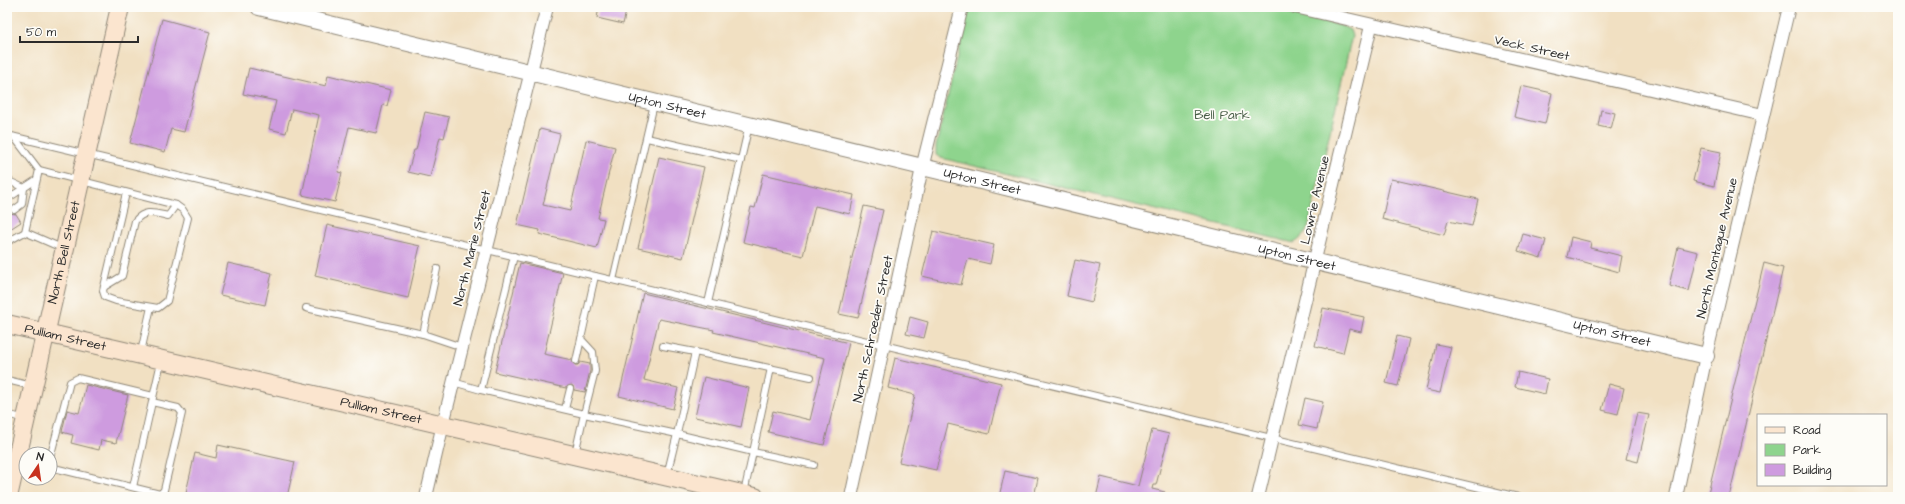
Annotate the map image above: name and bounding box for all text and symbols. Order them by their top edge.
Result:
scale bar [20,18,138,44]
text: 50 m [26,24,57,41]
street label: Veck Street [1493,31,1572,66]
street label: Upton Street [627,87,709,124]
park label: Bell Park [1194,106,1250,124]
street label: Lowrie Avenue [1296,154,1334,246]
street label: Upton Street [942,163,1023,200]
street label: North Montague Avenue [1692,176,1743,320]
street label: North Marie Street [449,188,495,308]
street label: North Bell Street [43,198,85,306]
street label: Upton Street [1257,239,1338,276]
street label: North Schroeder Street [849,253,898,404]
street label: Upton Street [1572,315,1653,352]
street label: Pulliam Street [23,319,109,356]
street label: Pulliam Street [339,392,424,429]
legend [1757,414,1887,486]
text: Road [1793,422,1821,439]
text: Park [1793,442,1821,459]
north arrow [18,446,58,486]
text: N [35,449,45,465]
text: Building [1793,462,1831,480]

